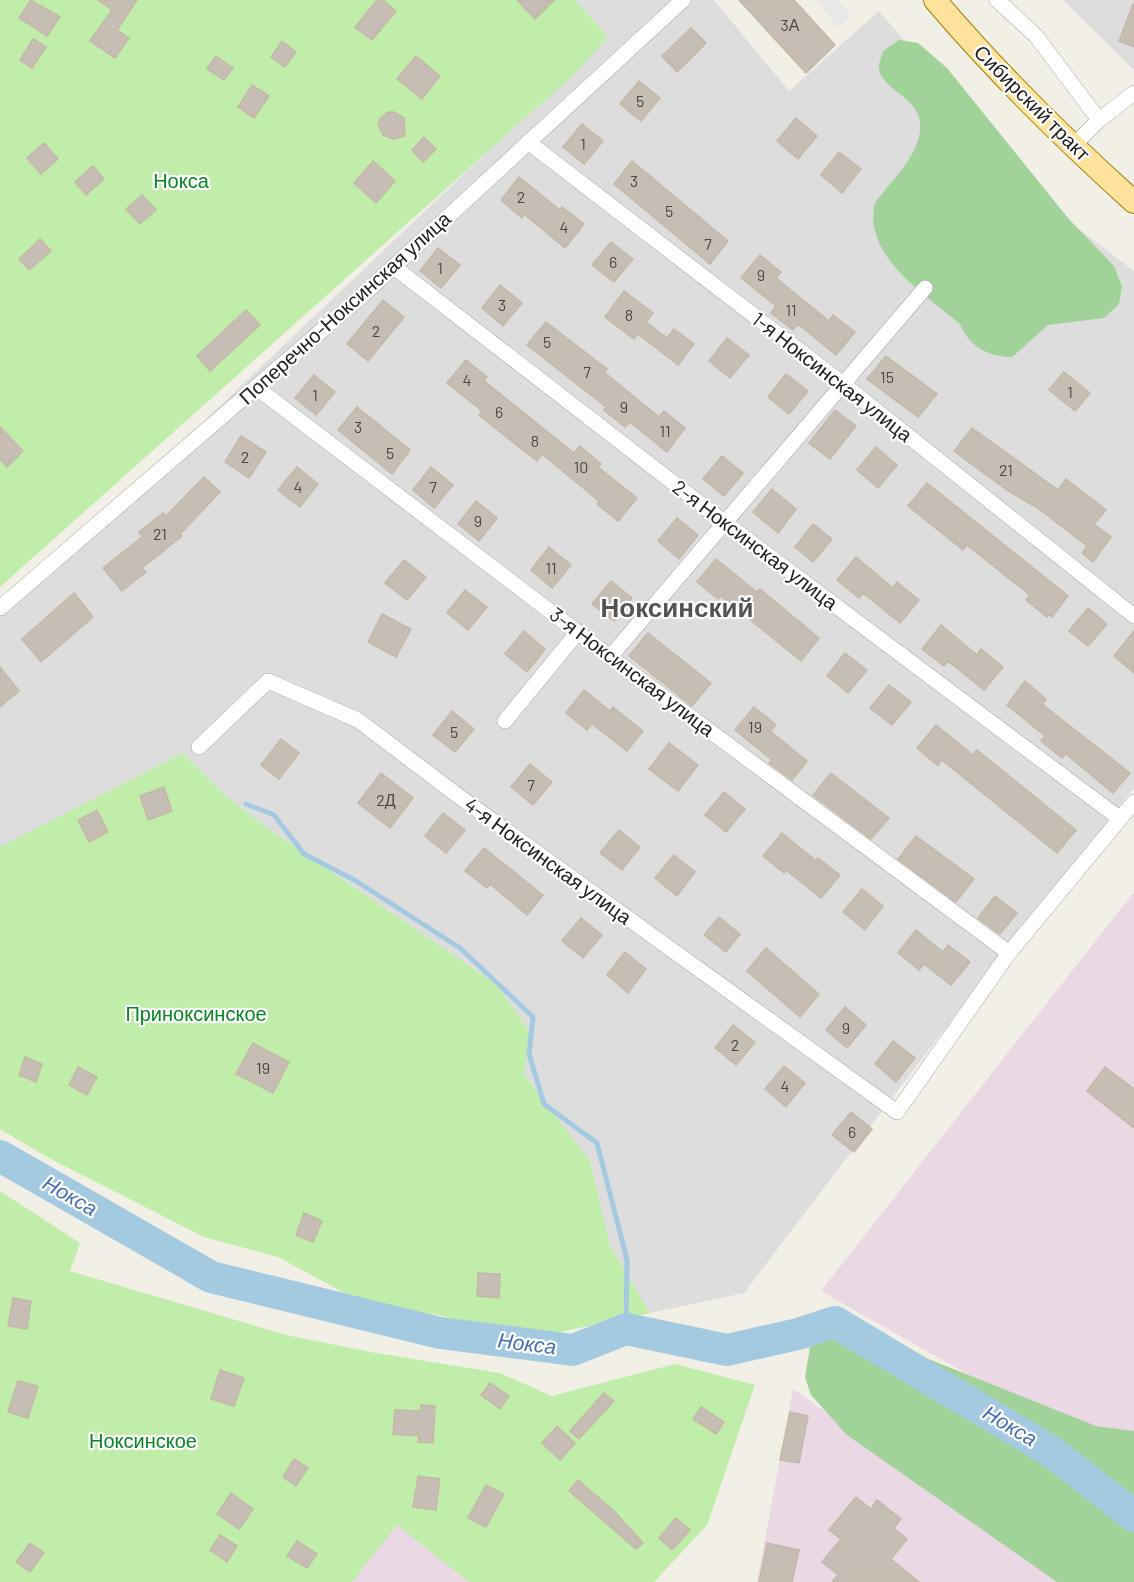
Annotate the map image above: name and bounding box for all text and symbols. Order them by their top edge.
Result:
house number: 3А [781,15,800,34]
street label: Сибирский тракт [970,39,1096,165]
house number: 5 [636,91,644,110]
house number: 1 [580,134,586,153]
park label: Нокса [153,168,210,192]
house number: 3 [630,171,638,190]
house number: 2 [517,187,525,206]
house number: 5 [665,201,673,220]
street label: Поперечно-Ноксинская улица [234,205,456,409]
house number: 4 [560,217,568,236]
house number: 7 [704,234,712,253]
house number: 6 [609,252,617,271]
house number: 1 [437,258,443,277]
house number: 9 [757,265,765,284]
house number: 3 [498,295,506,314]
house number: 11 [785,300,797,319]
house number: 8 [625,305,633,324]
street label: 1-я Ноксинская улица [748,306,918,447]
house number: 2 [372,321,380,340]
house number: 5 [543,332,551,351]
house number: 7 [583,362,591,381]
house number: 15 [880,367,894,386]
house number: 4 [463,370,471,389]
house number: 1 [1067,382,1073,401]
house number: 1 [312,385,318,404]
house number: 9 [620,397,628,416]
house number: 6 [495,402,503,421]
house number: 3 [354,417,362,436]
house number: 11 [659,421,671,440]
house number: 8 [531,431,539,450]
house number: 5 [386,443,394,462]
house number: 2 [241,447,249,466]
house number: 10 [574,457,588,476]
house number: 21 [999,460,1013,479]
street label: 2-я Ноксинская улица [668,474,844,615]
house number: 4 [294,477,302,496]
house number: 7 [429,477,437,496]
house number: 9 [474,511,482,530]
house number: 21 [153,524,167,543]
house number: 11 [545,558,557,577]
district label: Ноксинский [601,591,753,622]
street label: 3-я Ноксинская улица [546,601,720,741]
house number: 19 [748,717,762,736]
house number: 5 [450,722,458,741]
house number: 7 [527,775,535,794]
house number: 2Д [376,790,396,809]
street label: 4-я Ноксинская улица [460,792,637,929]
park label: Приноксинское [125,1001,267,1025]
house number: 9 [842,1018,850,1037]
house number: 2 [731,1035,739,1054]
house number: 19 [256,1058,270,1077]
house number: 4 [781,1076,789,1095]
house number: 6 [848,1122,856,1141]
water label: Нокса [39,1169,102,1220]
water label: Нокса [497,1327,558,1358]
water label: Нокса [979,1399,1042,1451]
park label: Ноксинское [89,1428,197,1452]

